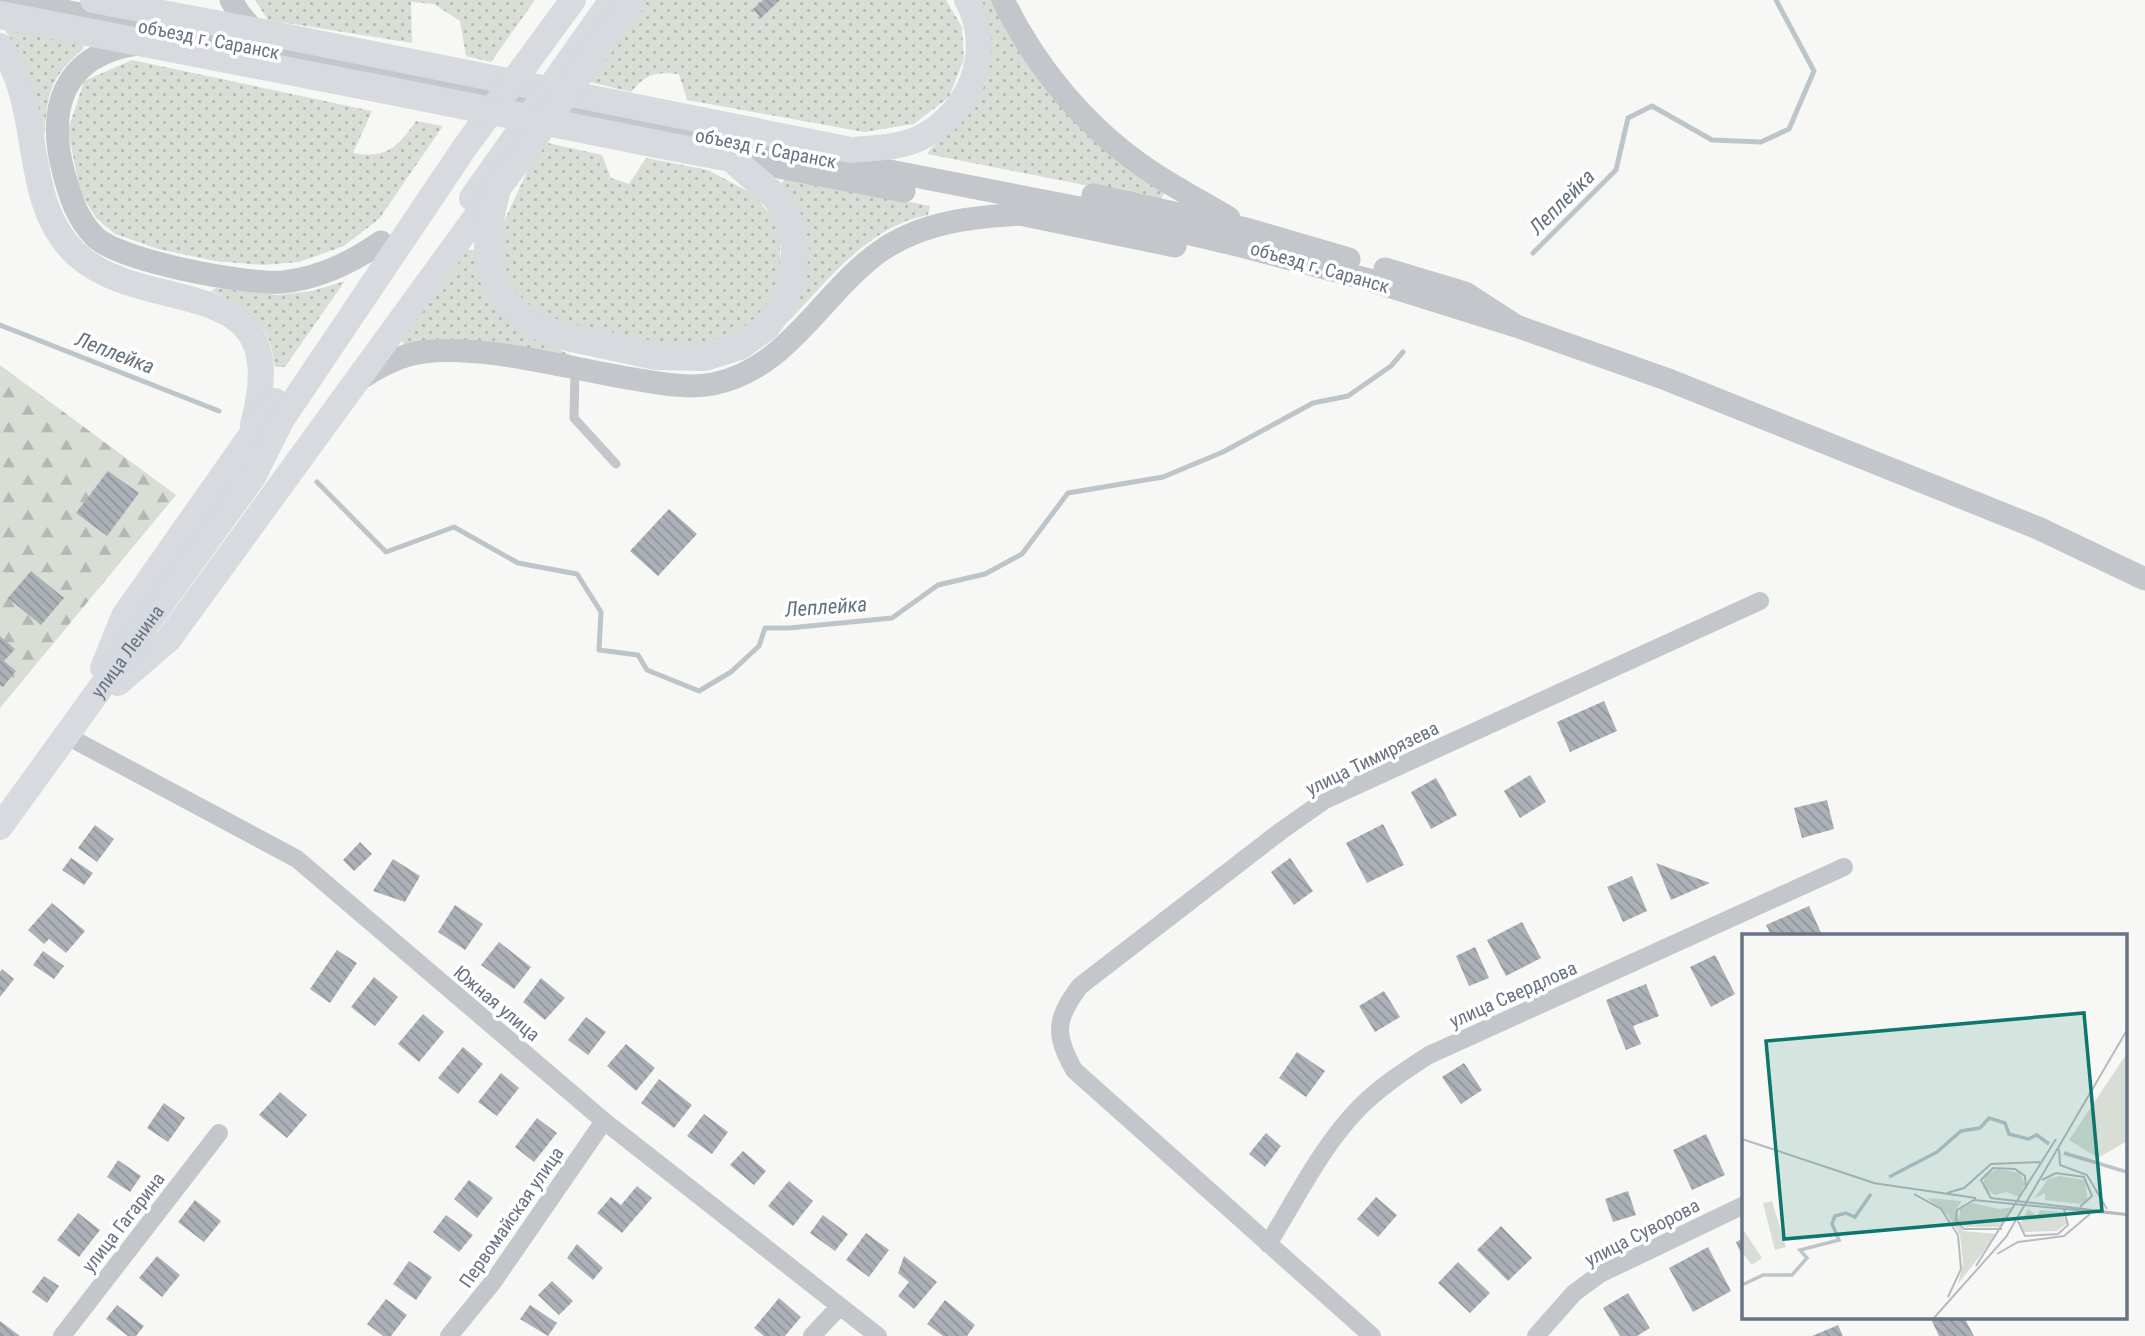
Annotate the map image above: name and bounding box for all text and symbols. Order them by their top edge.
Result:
street label: объезд г. Саранск [136,15,281,64]
street label: объезд г. Саранск [693,124,838,173]
water label: Леплейка [1524,164,1600,240]
street label: объезд г. Саранск [1248,237,1392,298]
water label: Леплейка [71,327,158,379]
water label: Леплейка [783,592,868,622]
street label: улица Ленина [86,600,169,702]
street label: улица Тимирязева [1302,716,1442,801]
inset map [1742,934,2128,1318]
street label: улица Свердлова [1446,956,1580,1033]
street label: Южная улица [449,961,544,1046]
street label: Первомайская улица [454,1142,569,1292]
street label: улица Гагарина [77,1168,170,1277]
street label: улица Суворова [1581,1194,1703,1271]

